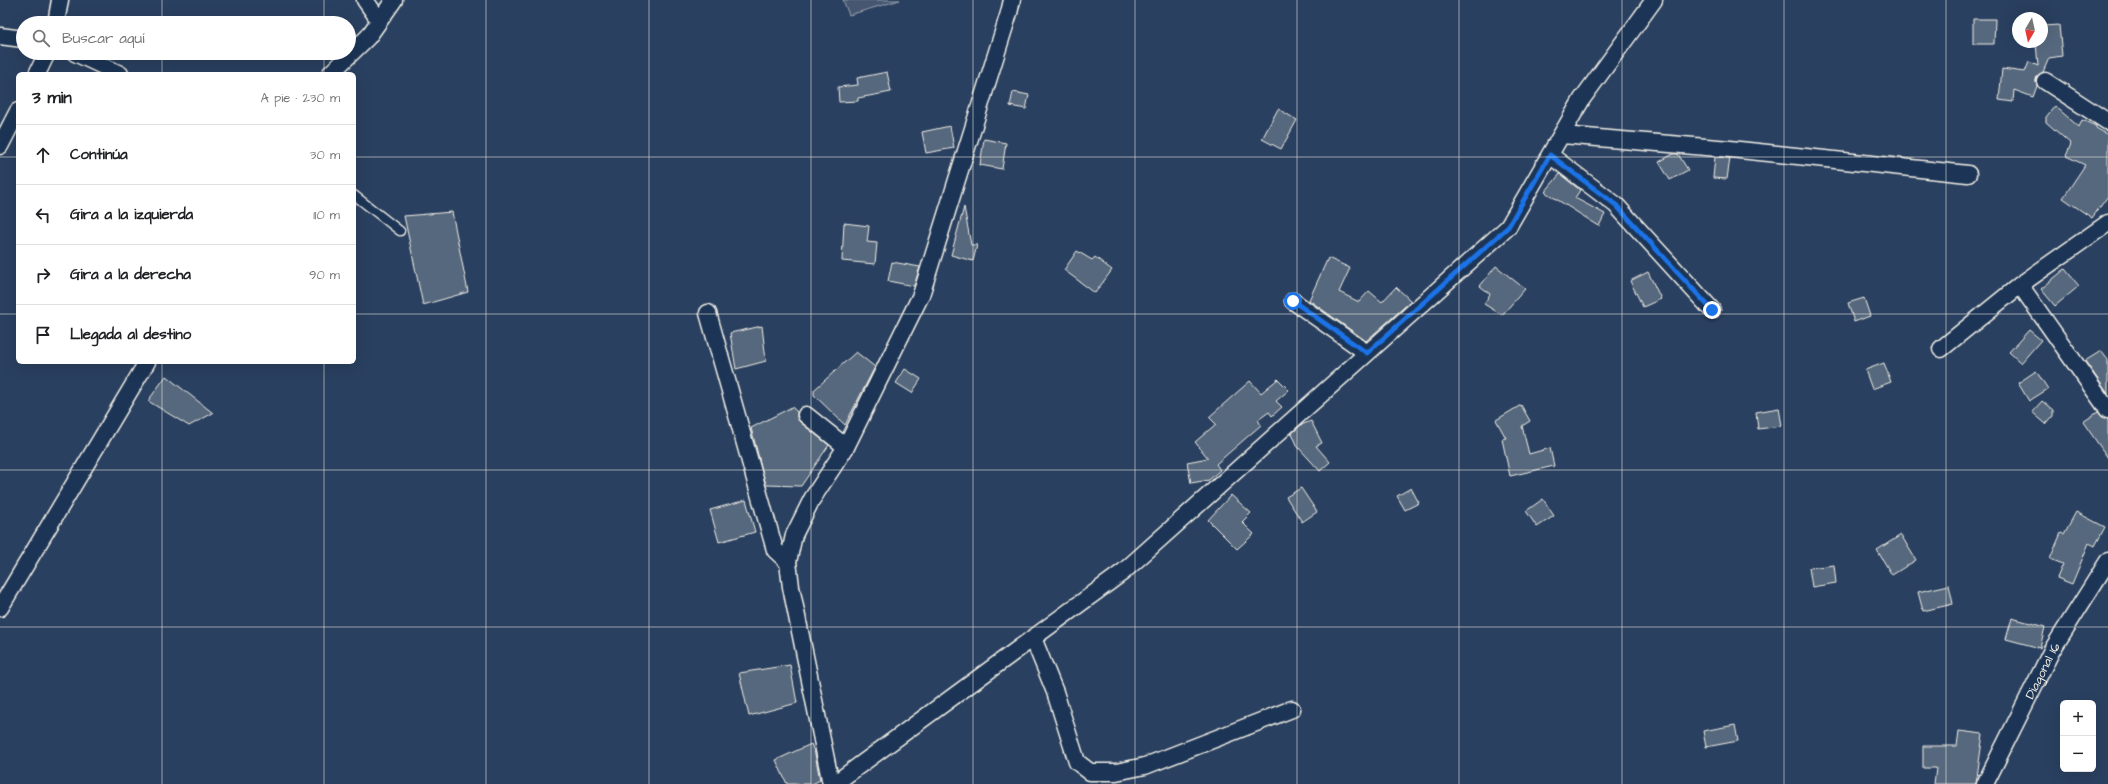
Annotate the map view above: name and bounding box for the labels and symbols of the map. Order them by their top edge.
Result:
north arrow [2012,12,2048,48]
route start [1284,292,1302,310]
route end [1703,301,1721,319]
street label: Diagonal 16 [2021,639,2065,702]

